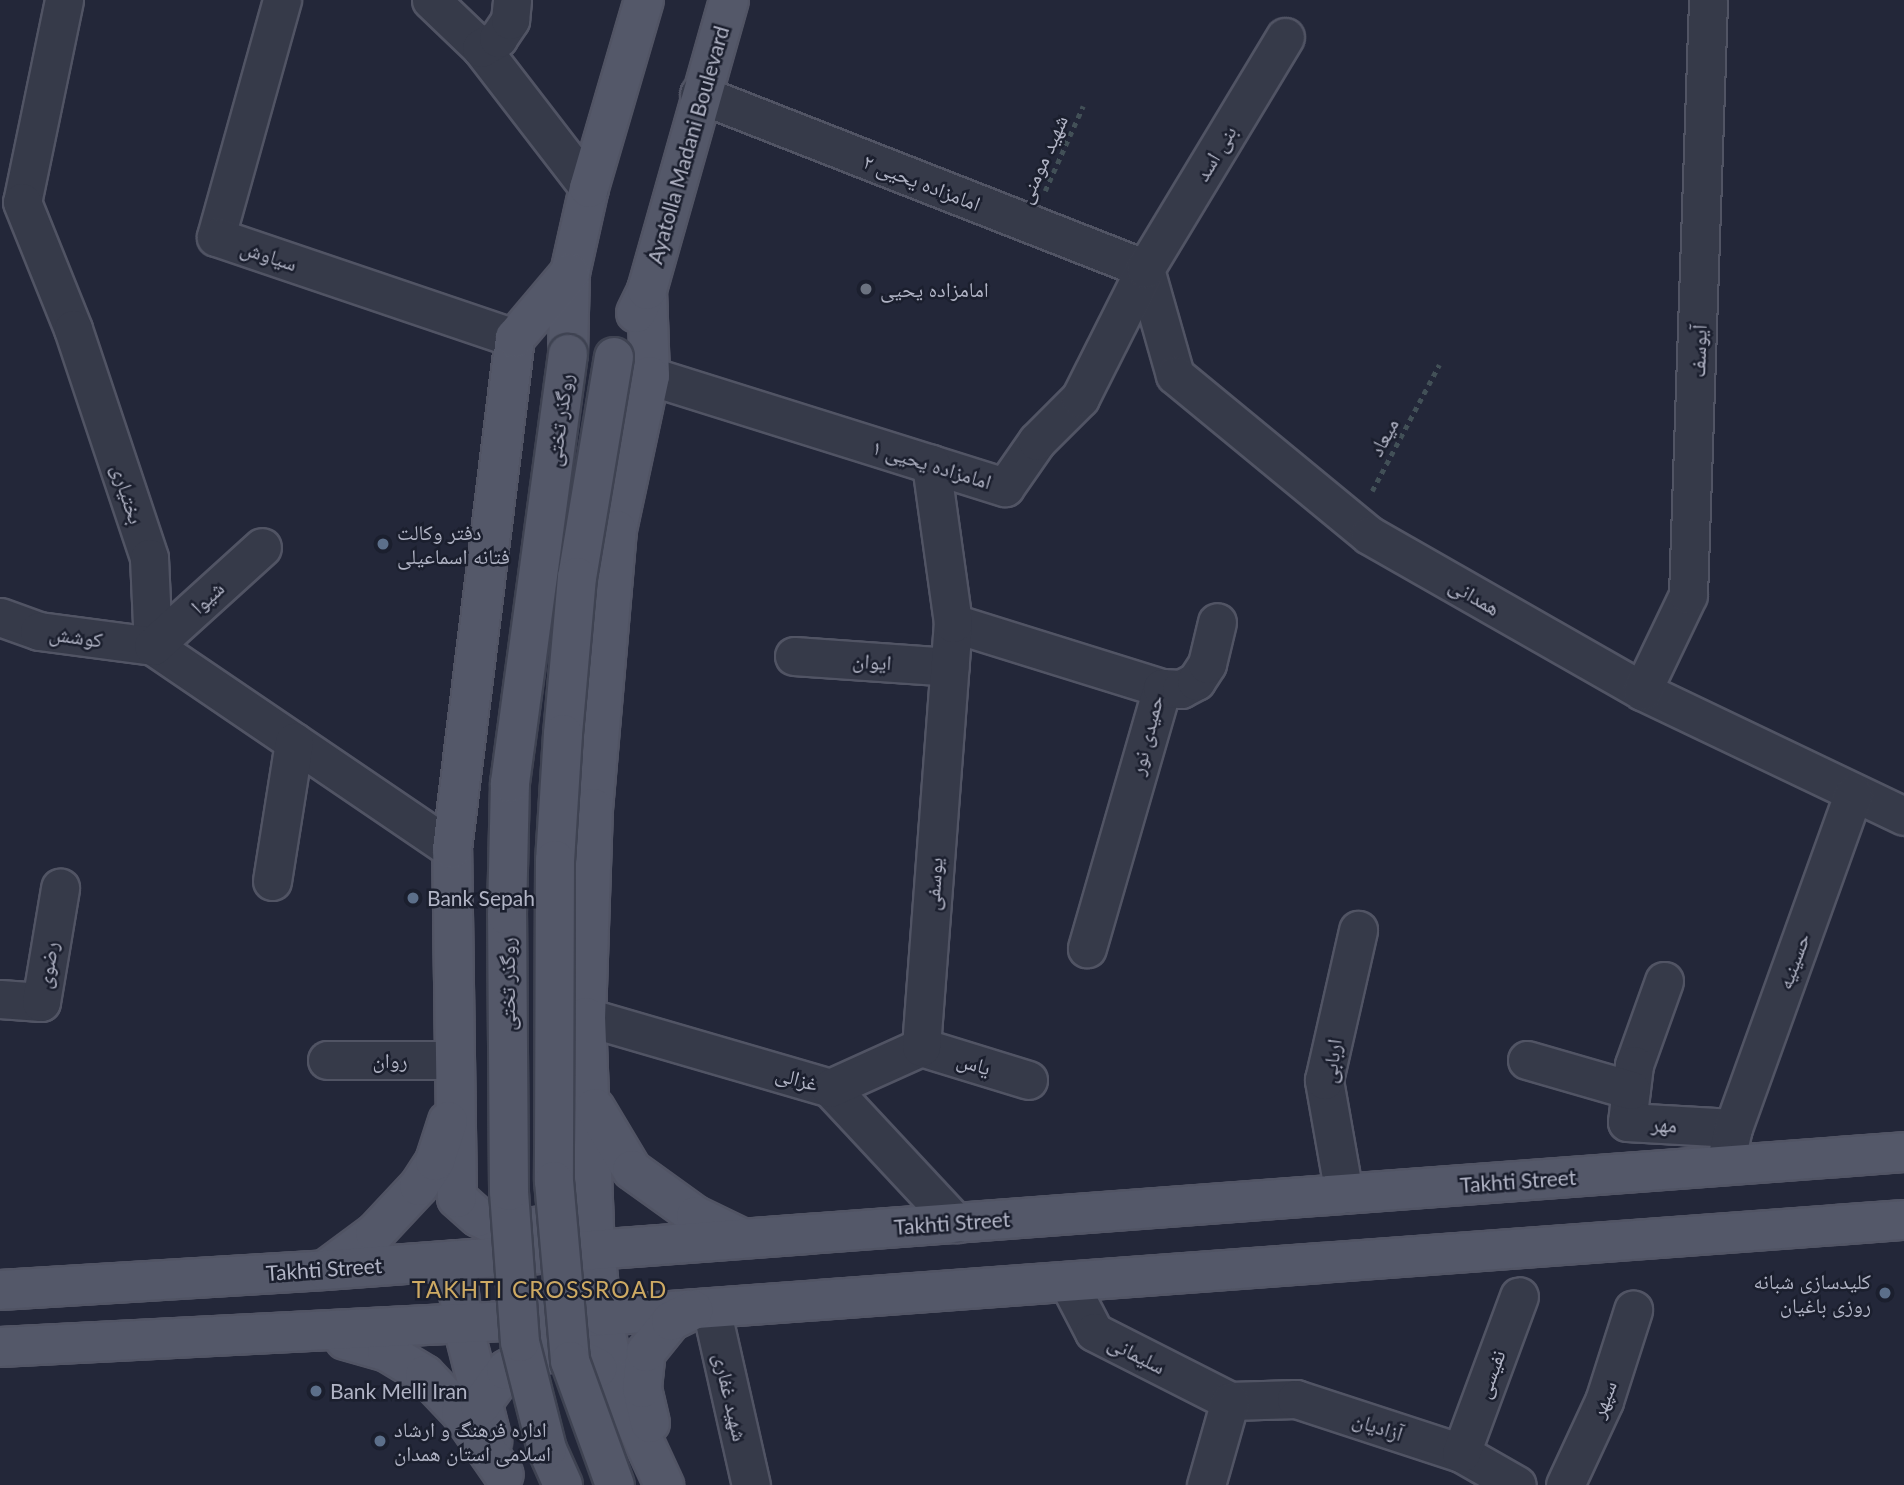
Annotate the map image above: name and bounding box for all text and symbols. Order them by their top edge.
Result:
street label: Ayatolla Madani Boulevard [642,23,734,267]
street label: شهید مومنی [1011,111,1073,207]
street label: بنی اسد [1189,121,1241,185]
street label: امامزاده یحیی ۲ [860,148,984,216]
street label: سیاوش [238,234,300,276]
place label: امامزاده یحیی [880,276,989,302]
marker: امامزاده یحیی [858,281,874,297]
street label: آیوسف [1684,324,1712,378]
street label: روگذر تختی [540,372,578,468]
street label: میعاد [1363,413,1403,461]
street label: امامزاده یحیی ۱ [869,434,995,494]
street label: بختیاری [107,461,149,527]
place label: دفتر وکالت فتانه اسماعیلی [397,519,510,569]
marker: دفتر وکالت فتانه اسماعیلی [375,536,391,552]
street label: همدانی [1445,571,1505,621]
street label: شیوا [185,575,229,619]
street label: کوشش [48,620,104,652]
street label: ایوان [852,647,892,675]
street label: حمیدی نور [1124,692,1168,778]
street label: یوسفی [919,856,947,912]
place label: Bank Sepah [427,885,535,911]
marker: Bank Sepah [405,890,421,906]
street label: حسینیه [1771,929,1815,993]
street label: روگذر تختی [494,937,520,1031]
street label: رضوی [31,940,63,990]
street label: اربابی [1315,1037,1347,1085]
street label: یاس [954,1046,994,1080]
street label: روان [372,1047,408,1073]
street label: غزالی [773,1060,821,1096]
street label: مهر [1650,1111,1678,1137]
street label: Takhti Street [1459,1164,1577,1198]
street label: Takhti Street [893,1206,1011,1240]
street label: Takhti Street [265,1252,383,1286]
place label: کلیدسازی شبانه روزی باغیان [1754,1268,1871,1318]
district label: TAKHTI CROSSROAD [414,1275,666,1303]
marker: کلیدسازی شبانه روزی باغیان [1877,1285,1893,1301]
street label: سلیمانی [1104,1329,1170,1379]
street label: نفیسی [1470,1346,1510,1402]
street label: شهید غفاری [709,1350,753,1444]
street label: سپهر [1584,1377,1622,1421]
place label: Bank Melli Iran [330,1378,468,1404]
marker: Bank Melli Iran [308,1383,324,1399]
street label: آزادیان [1350,1406,1406,1446]
place label: اداره فرهنگ و ارشاد اسلامی استان همدان [394,1416,551,1466]
marker: اداره فرهنگ و ارشاد اسلامی استان همدان [372,1433,388,1449]

